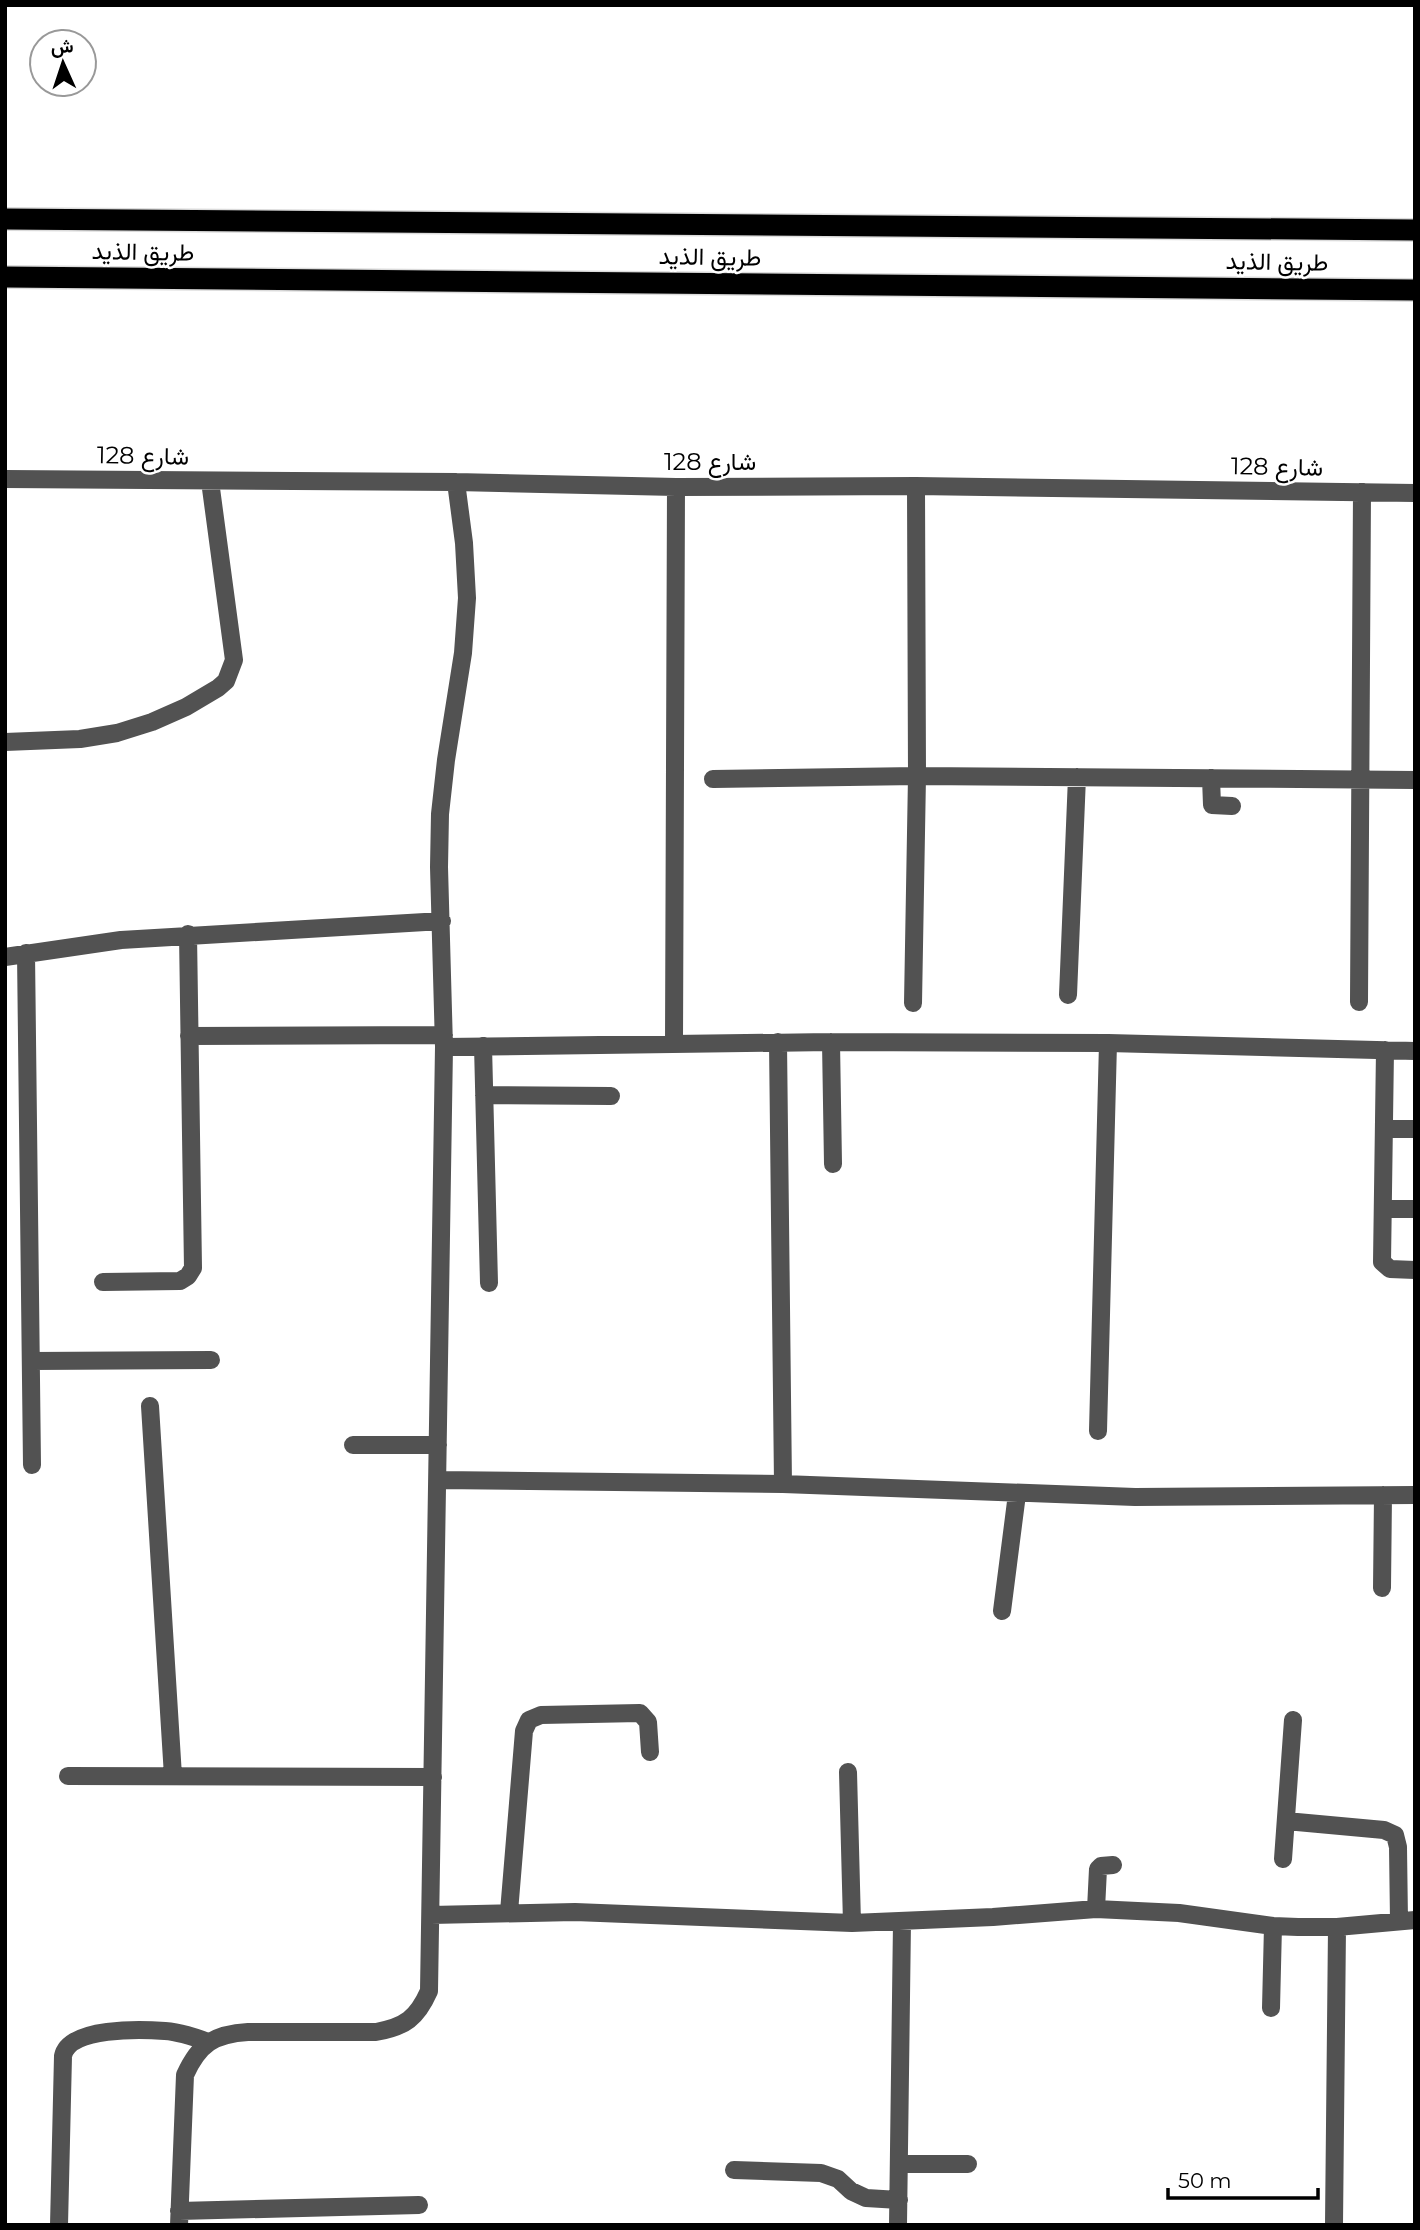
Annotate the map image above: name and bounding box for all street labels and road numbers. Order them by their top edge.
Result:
street label: طريق الذيد [91,236,195,268]
street label: طريق الذيد [658,241,762,273]
street label: طريق الذيد [1225,246,1329,278]
street label: شارع 128 [97,440,189,473]
street label: شارع 128 [664,447,756,478]
street label: شارع 128 [1231,451,1323,484]

